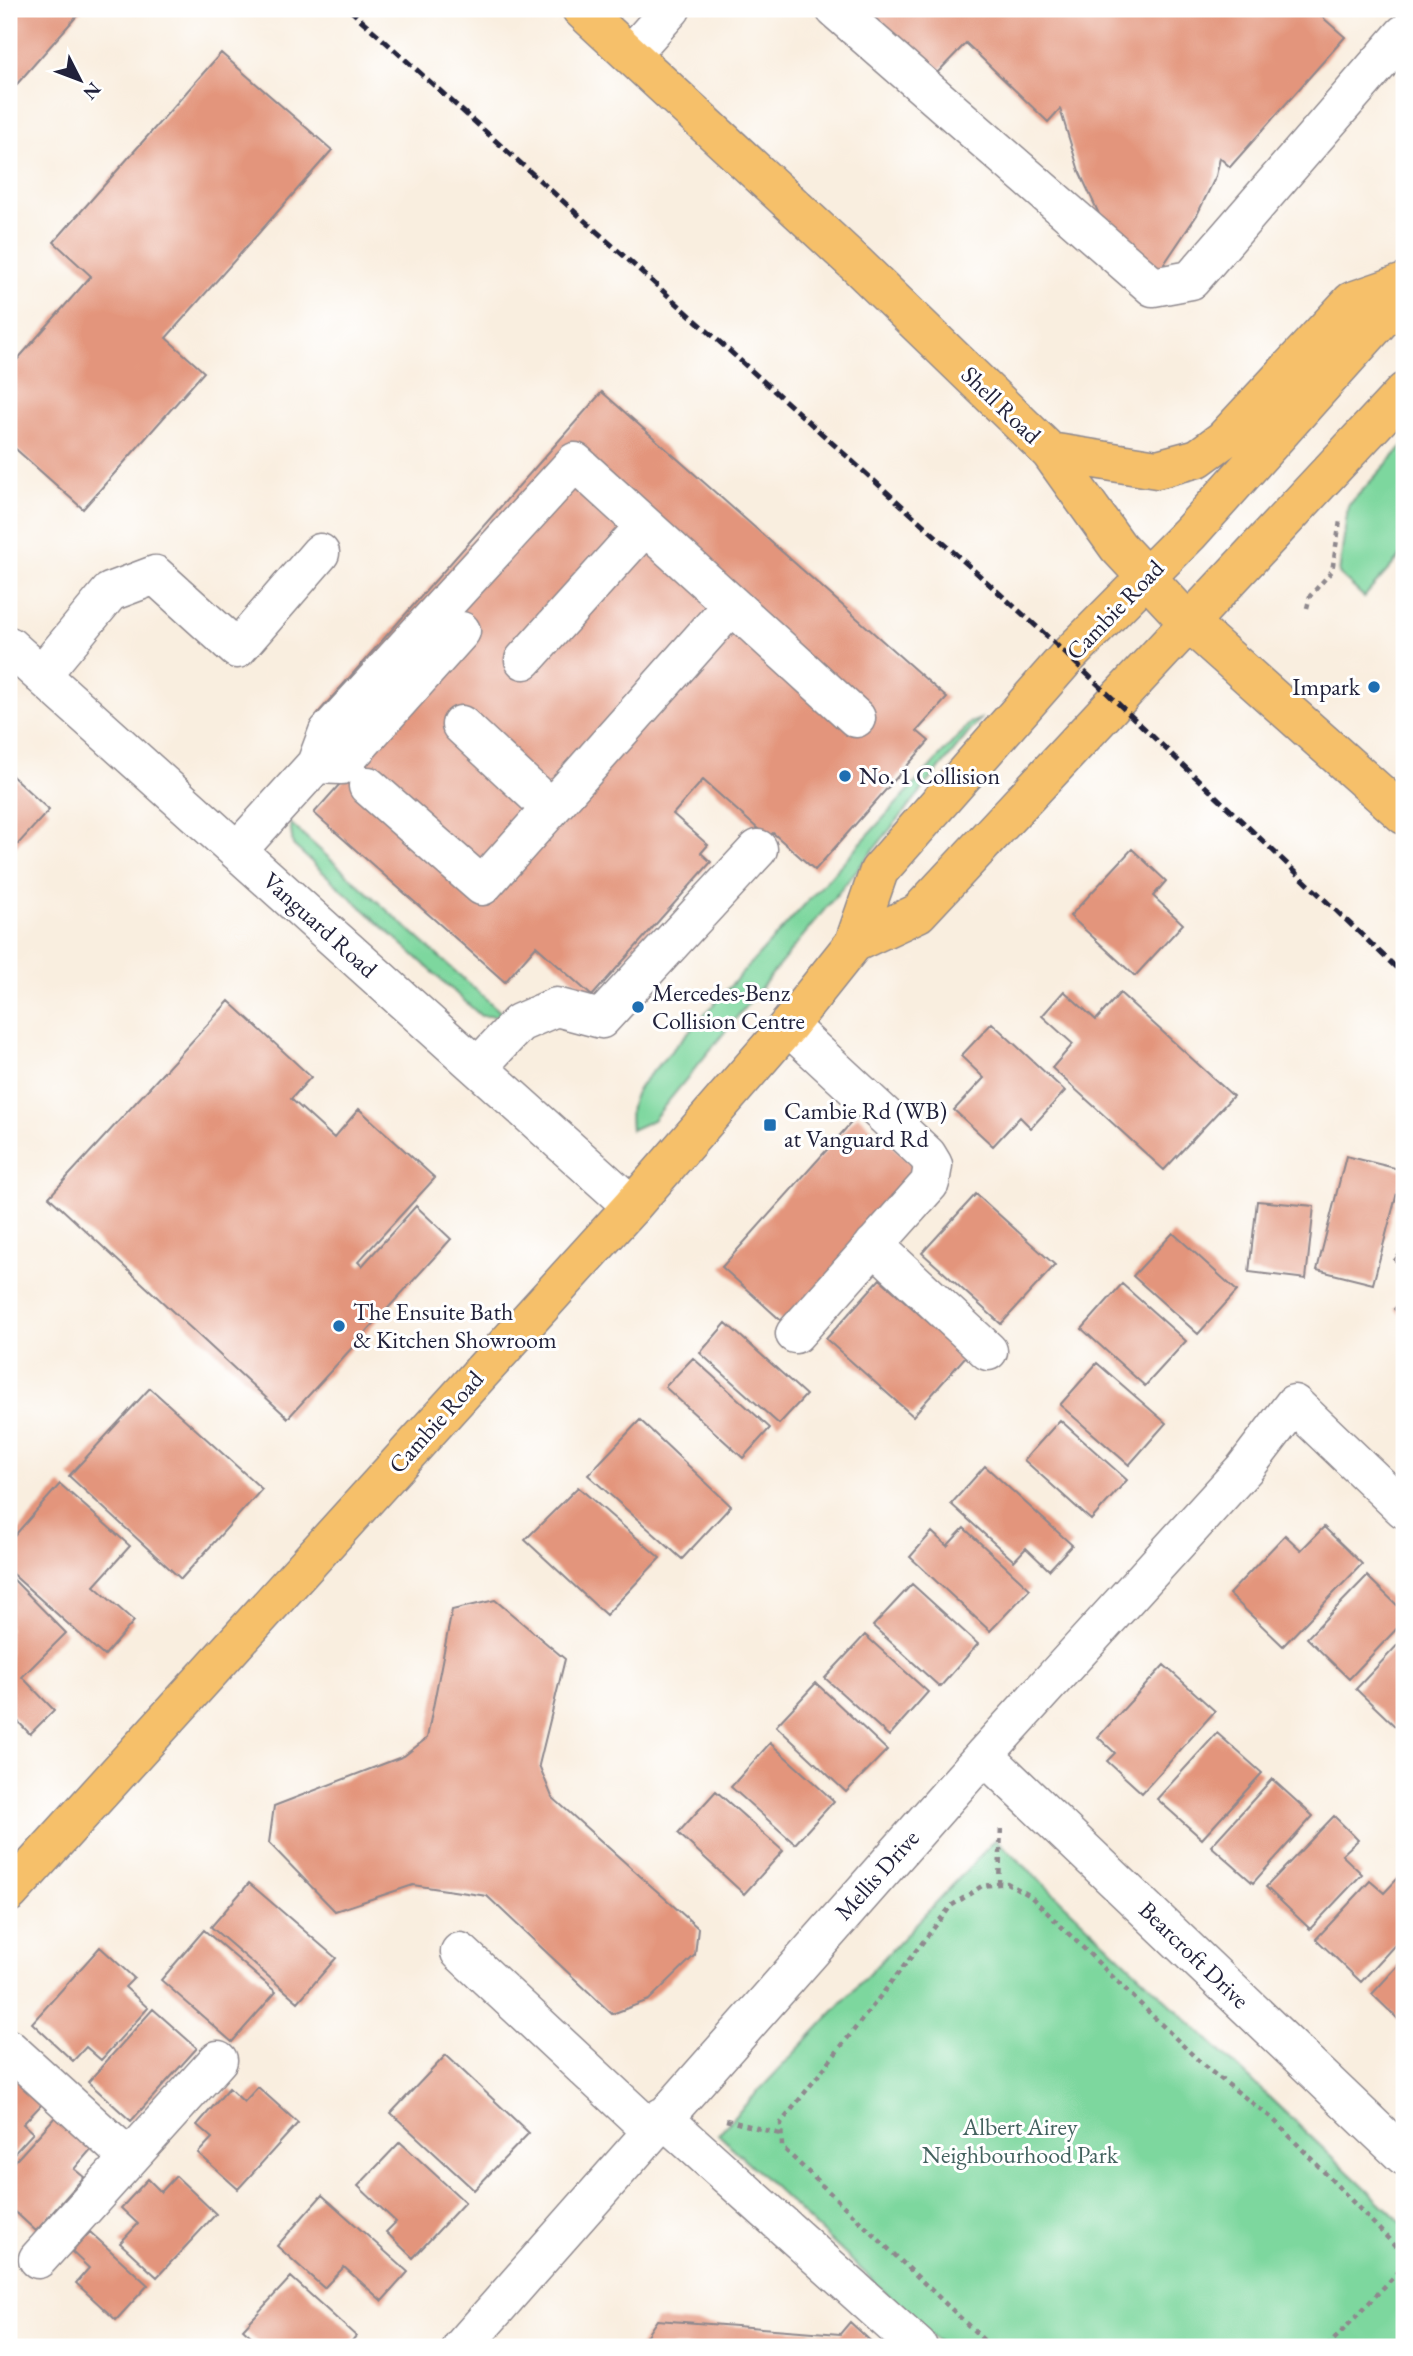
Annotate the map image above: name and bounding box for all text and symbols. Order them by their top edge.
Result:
north arrow [46,46,116,116]
text: N [77,77,107,106]
street label: Shell Road [955,359,1048,451]
street label: Cambie Road [1059,552,1171,666]
place label: Impark [1292,671,1361,702]
marker: Impark [1366,679,1382,695]
place label: No. 1 Collision [859,760,1000,791]
marker: No. 1 Collision [837,768,853,784]
street label: Vanguard Road [257,865,385,985]
place label: Mercedes-Benz Collision Centre [652,977,805,1036]
marker: Mercedes-Benz Collision Centre [630,999,646,1015]
place label: Cambie Rd (WB) at Vanguard Rd [784,1095,947,1154]
marker: Cambie Rd (WB) at Vanguard Rd [762,1117,778,1133]
place label: The Ensuite Bath & Kitchen Showroom [353,1296,557,1355]
marker: The Ensuite Bath & Kitchen Showroom [331,1318,347,1334]
street label: Cambie Road [381,1363,491,1480]
street label: Mellis Drive [828,1823,926,1927]
street label: Bearcroft Drive [1133,1894,1256,2015]
park label: Albert Airey Neighbourhood Park [922,2111,1119,2170]

